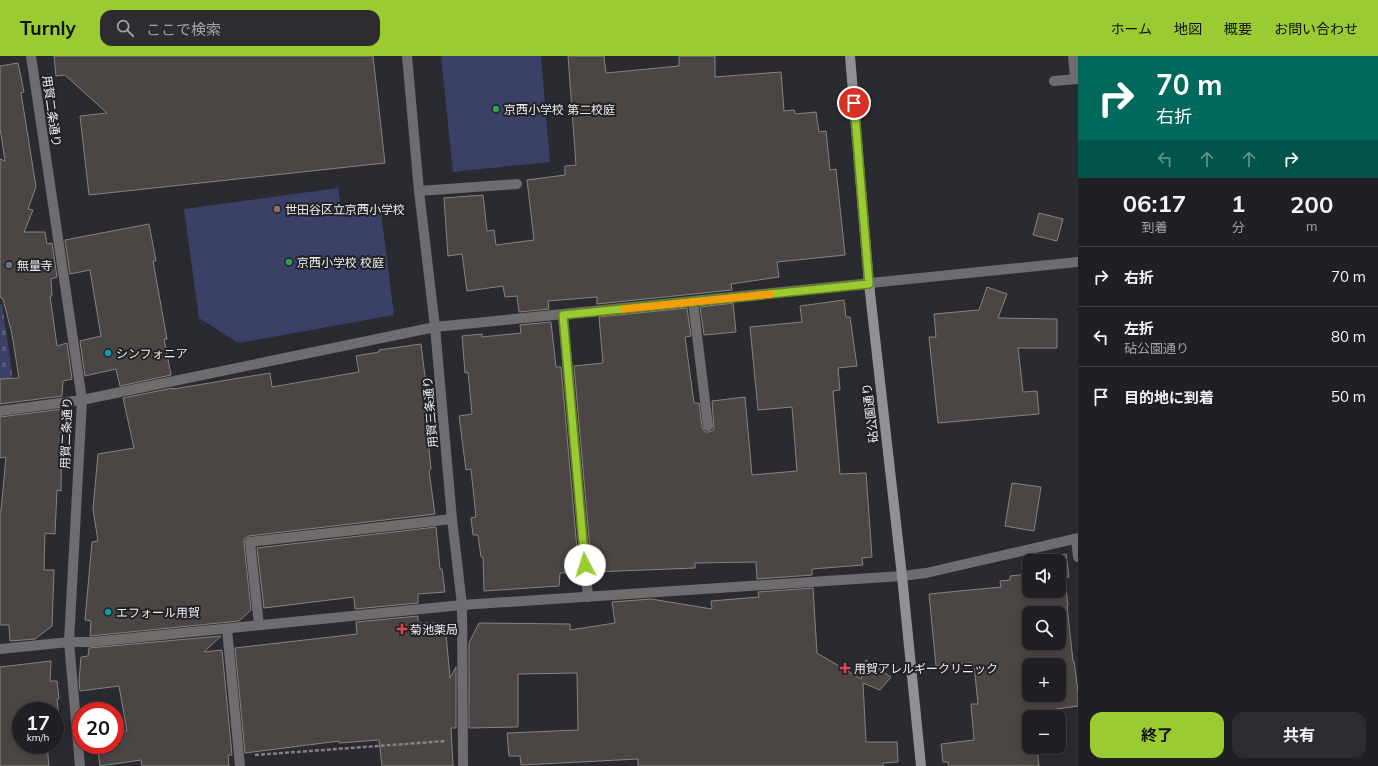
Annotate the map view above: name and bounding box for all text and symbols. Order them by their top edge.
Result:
search box [100,10,380,46]
text: Turnly [20,16,76,40]
icon: search [114,17,136,39]
text: ここで検索 [146,20,221,39]
text: ホーム [1110,20,1152,38]
text: 地図 [1174,20,1202,38]
text: 概要 [1224,20,1252,38]
text: お問い合わせ [1274,20,1358,38]
text: 70 m [1156,67,1222,102]
icon: right [1090,72,1142,124]
street label: 用賀二条通り [40,74,64,148]
pin [837,86,871,120]
icon: arrive [843,92,865,114]
place label: 京西小学校 第二校庭 [504,102,615,117]
marker: 京西小学校 第二校庭 [491,104,501,114]
text: 右折 [1156,105,1192,128]
icon: left [1154,148,1176,170]
icon: ahead [1196,148,1218,170]
icon: ahead [1238,148,1260,170]
icon: right [1280,148,1302,170]
text: 06:17 [1123,188,1186,218]
text: 1 [1231,188,1245,218]
text: 200 [1290,189,1333,219]
place label: 世田谷区立京西小学校 [285,202,405,217]
marker: 世田谷区立京西小学校 [272,204,282,214]
text: m [1306,218,1317,234]
text: 到着 [1141,219,1167,235]
text: 分 [1232,219,1245,235]
place label: 京西小学校 校庭 [297,255,384,270]
marker: 京西小学校 校庭 [284,257,294,267]
place label: 無量寺 [17,258,53,273]
marker: 無量寺 [4,260,14,270]
icon: right [1090,266,1112,288]
text: 70 m [1331,267,1366,286]
text: 右折 [1124,268,1154,287]
text: 左折 [1124,319,1154,338]
icon: left [1090,326,1112,348]
text: 80 m [1331,327,1366,346]
text: 砧公園通り [1124,340,1189,356]
place label: シンフォニア [116,346,188,361]
marker: シンフォニア [103,348,113,358]
street label: 用賀三条通り [419,375,441,449]
street label: 砧公園通り [859,382,881,444]
icon: arrive [1090,386,1112,408]
text: 50 m [1331,387,1366,406]
text: 目的地に到着 [1124,388,1214,407]
street label: 用賀二条通り [57,397,75,469]
position arrow [564,544,606,586]
map controls [1022,554,1066,754]
button: sound [1022,554,1066,598]
place label: エフォール用賀 [116,605,200,620]
button: search [1022,606,1066,650]
marker: エフォール用賀 [103,607,113,617]
place label: 菊池薬局 [410,622,458,637]
marker: 菊池薬局 [397,624,407,634]
button: + [1022,658,1066,702]
place label: 用賀アレルギークリニック [854,661,998,676]
marker: 用賀アレルギークリニック [839,662,851,674]
speed limit sign: 20 [72,702,124,754]
text: 17 [26,710,50,735]
button: − [1022,710,1066,754]
button: 終了 [1090,712,1224,758]
button: 共有 [1232,712,1366,758]
text: km/h [27,731,49,744]

